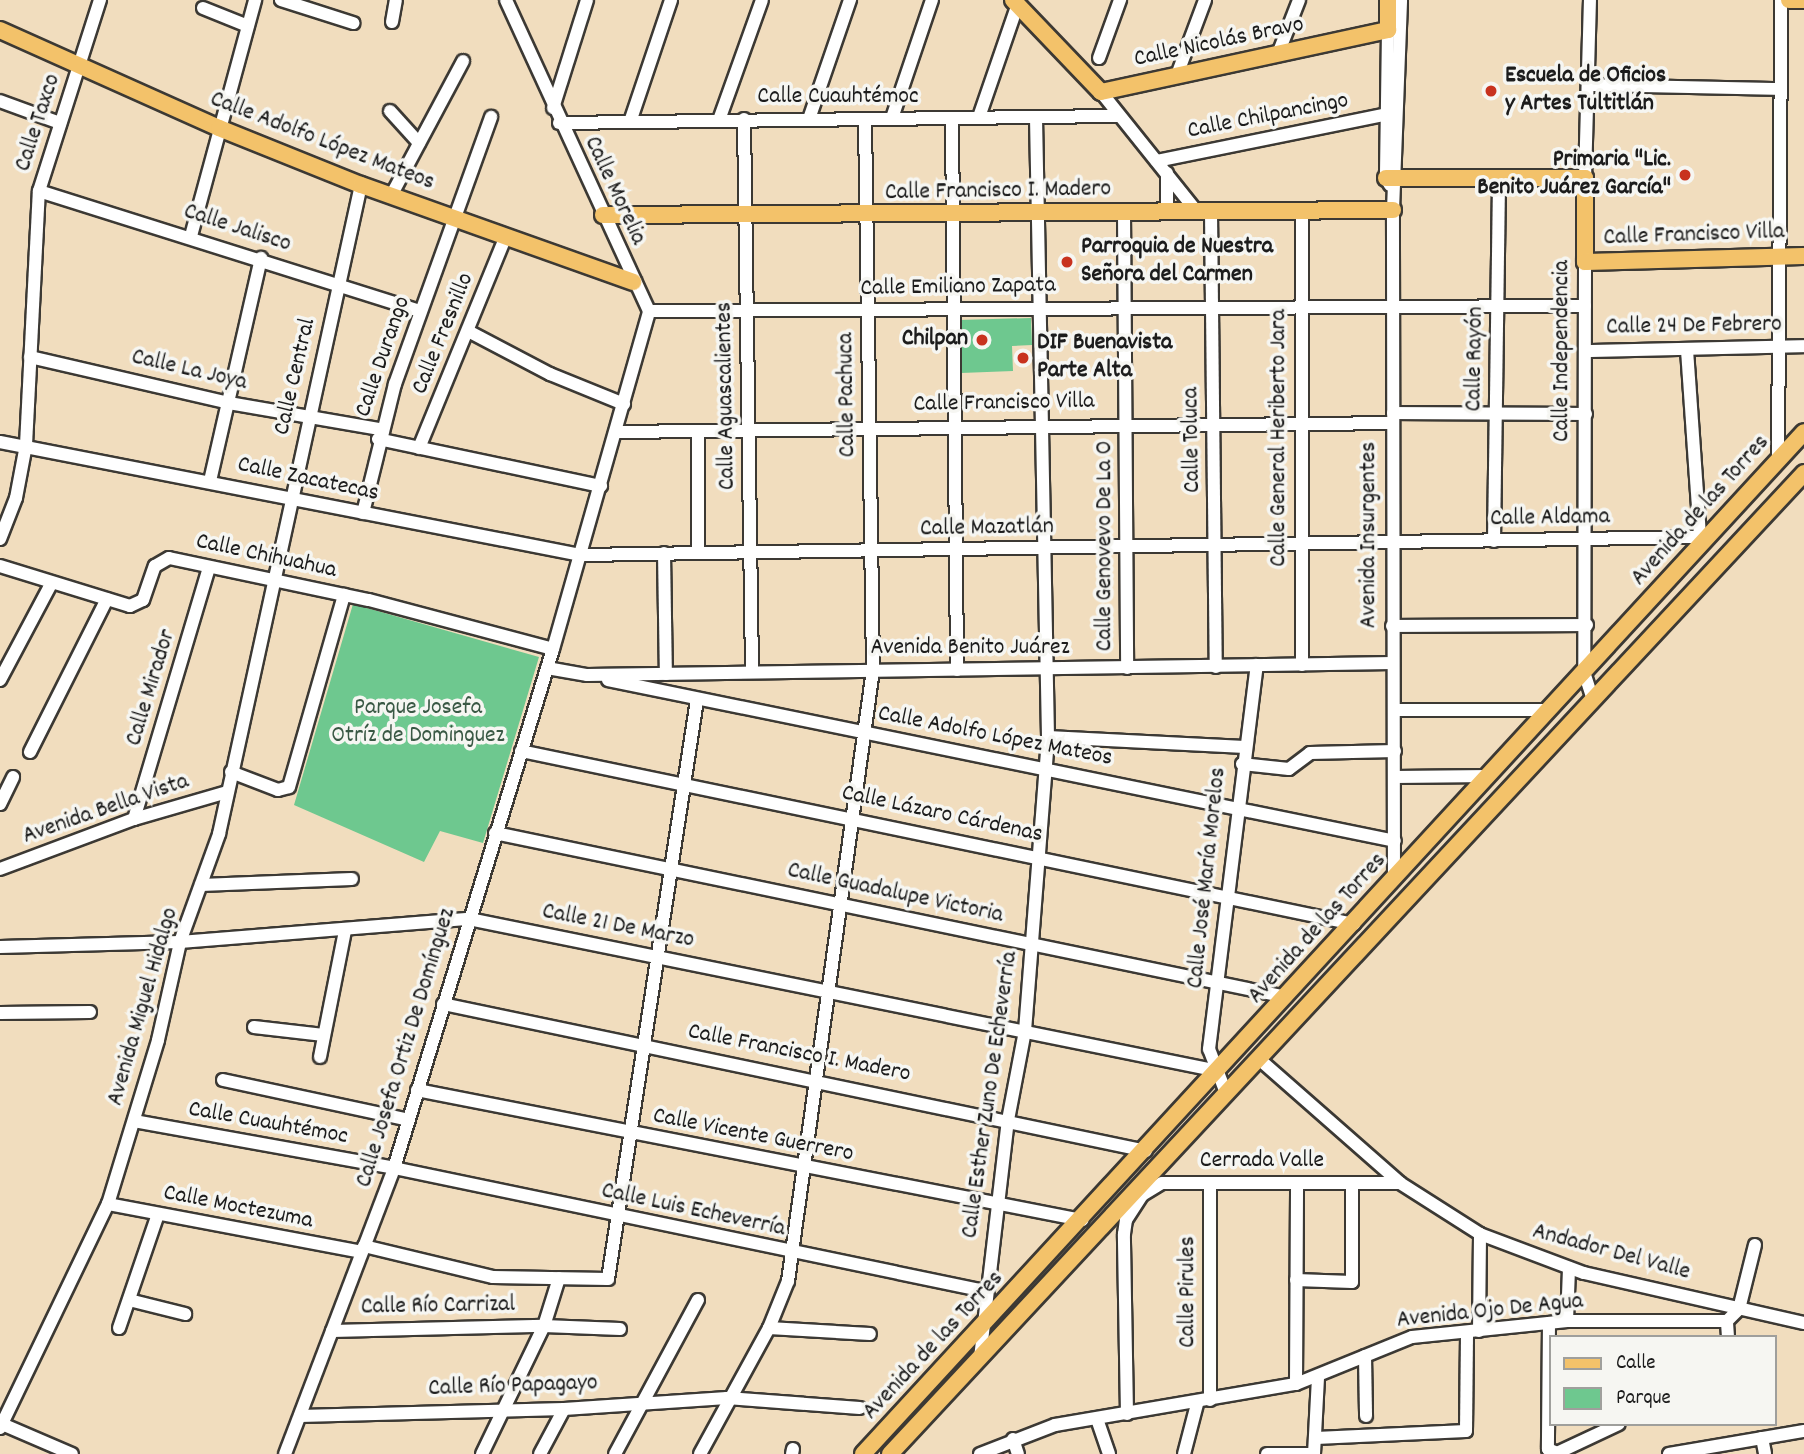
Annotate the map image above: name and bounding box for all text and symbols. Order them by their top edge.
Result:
street label: Calle Nicolás Bravo [1132,11,1306,75]
place label: Escuela de Oficios y Artes Tultitlán [1505,63,1666,119]
street label: Calle Taxco [10,71,68,175]
marker: Escuela de Oficios y Artes Tultitlán [1483,83,1499,99]
street label: Calle Cuauhtémoc [757,84,919,112]
street label: Calle Adolfo López Mateos [206,86,438,198]
street label: Calle Chilpancingo [1185,87,1351,147]
street label: Calle Morelia [576,132,652,250]
place label: Primaria "Lic. Benito Juárez García" [1477,147,1671,203]
marker: Primaria "Lic. Benito Juárez García" [1677,167,1693,183]
street label: Calle Francisco I. Madero [885,176,1111,208]
street label: Calle Jalisco [180,198,294,260]
street label: Calle Francisco Villa [1603,218,1785,254]
place label: Parroquia de Nuestra Señora del Carmen [1081,234,1273,290]
marker: Parroquia de Nuestra Señora del Carmen [1059,254,1075,270]
street label: Calle Independencia [1549,260,1577,442]
street label: Calle Fresnillo [407,269,481,399]
street label: Calle Emiliano Zapata [860,272,1056,304]
street label: Calle Durango [350,293,418,421]
street label: Calle Aguascalientes [711,302,743,490]
street label: Calle Rayón [1461,306,1491,412]
street label: Calle General Heriberto Jara [1266,309,1294,567]
street label: Calle 24 De Febrero [1606,311,1782,343]
street label: Calle Central [269,316,323,438]
place label: Chilpan [902,326,968,354]
place label: DIF Buenavista Parte Alta [1037,330,1172,386]
street label: Calle Pachuca [833,332,863,458]
marker: Chilpan [974,332,990,348]
street label: Calle La Joya [128,344,250,398]
marker: DIF Buenavista Parte Alta [1015,350,1031,366]
street label: Calle Toluca [1178,387,1208,493]
street label: Calle Francisco Villa [913,388,1095,420]
street label: Avenida de las Torres [1626,429,1776,593]
street label: Calle Genovevo De La O [1092,441,1120,651]
street label: Avenida Insurgentes [1356,442,1384,628]
street label: Calle Zacatecas [235,451,381,509]
street label: Calle Aldama [1490,504,1610,534]
street label: Calle Mazatlán [920,513,1054,545]
street label: Calle Chihuahua [193,528,339,586]
street label: Calle Mirador [121,626,183,750]
street label: Avenida Benito Juárez [870,635,1070,663]
park label: Parque Josefa Otríz de Dominguez [331,695,505,751]
street label: Calle Adolfo López Mateos [875,700,1115,774]
street label: Calle José María Morelos [1182,766,1234,990]
street label: Avenida Bella Vista [19,768,193,852]
street label: Calle Lázaro Cárdenas [839,780,1045,850]
street label: Avenida de las Torres [1243,847,1393,1011]
street label: Calle Guadalupe Victoria [785,857,1005,931]
street label: Calle 21 De Marzo [540,898,696,956]
street label: Avenida Miguel Hidalgo [102,905,186,1109]
street label: Calle Josefa Ortiz De Domínguez [351,905,463,1191]
street label: Calle Esther Zuno De Echeverría [957,950,1025,1240]
street label: Calle Francisco I. Madero [685,1018,913,1090]
street label: Calle Cuauhtémoc [186,1096,350,1152]
street label: Calle Vicente Guerrero [650,1102,856,1170]
street label: Cerrada Valle [1200,1148,1324,1176]
street label: Calle Luis Echeverría [599,1177,787,1245]
street label: Calle Moctezuma [161,1179,315,1237]
street label: Andador Del Valle [1529,1218,1693,1288]
street label: Calle Pirules [1175,1236,1203,1348]
street label: Avenida de las Torres [857,1265,1011,1427]
street label: Avenida Ojo De Agua [1395,1288,1585,1336]
street label: Calle Río Carrizal [361,1291,515,1323]
legend [1548,1335,1776,1426]
text: Calle [1616,1349,1655,1379]
street label: Calle Río Papagayo [428,1370,598,1404]
text: Parque [1616,1384,1671,1414]

